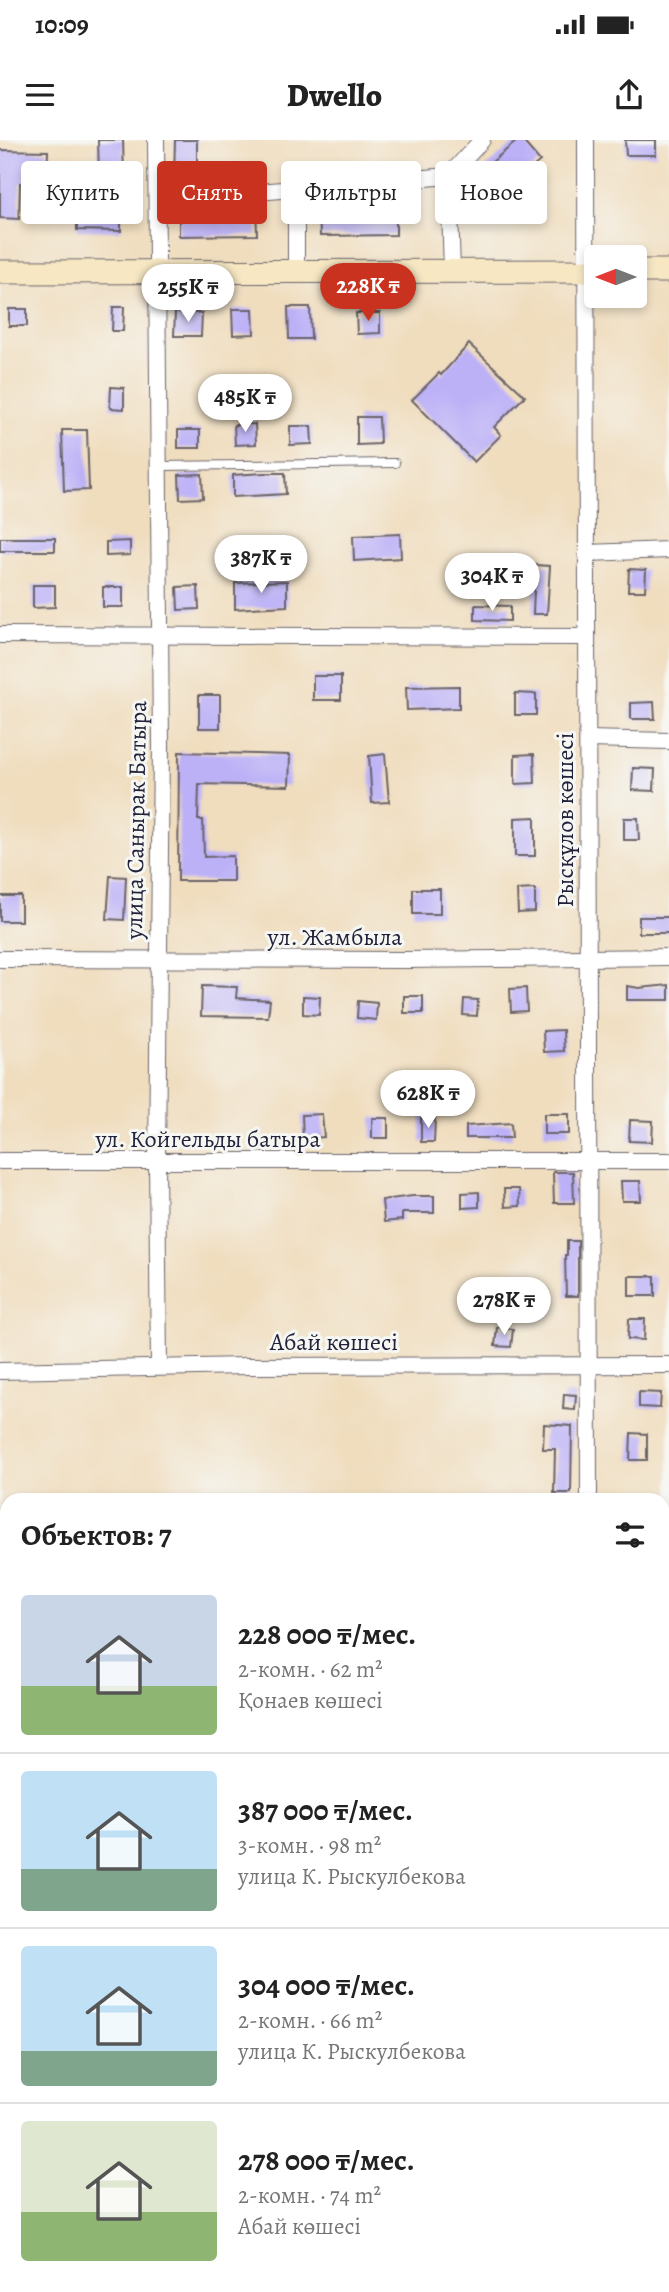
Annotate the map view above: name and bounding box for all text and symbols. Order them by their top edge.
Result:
text: 10:09 [35,7,89,42]
text: Dwello [287,73,382,117]
icon: menu [21,76,59,114]
icon: share [610,76,648,114]
chip: Купить [21,161,143,224]
chip: Снять [157,161,267,224]
chip: Фильтры [281,161,421,224]
chip: Новое [435,161,547,224]
north arrow [584,245,648,308]
map controls [584,245,647,308]
pin: 255K ₸ [131,264,245,324]
pin: 228K ₸ [311,264,425,323]
text: 228K ₸ [336,270,400,301]
text: 255K ₸ [157,271,219,302]
pin: 485K ₸ [188,374,302,434]
text: 485K ₸ [214,381,276,412]
pin: 387K ₸ [204,536,318,595]
text: 387K ₸ [230,542,292,573]
pin: 304K ₸ [435,554,549,613]
text: 304K ₸ [461,560,523,591]
street label: улица Санырак Батыра [118,700,154,941]
street label: Рысқұлов көшесі [549,732,581,908]
street label: ул. Жамбыла [267,921,402,953]
pin: 628K ₸ [371,1070,485,1130]
text: 628K ₸ [396,1077,460,1108]
street label: ул. Койгельды батыра [94,1123,321,1155]
pin: 278K ₸ [447,1278,561,1337]
text: 278K ₸ [473,1284,535,1315]
street label: Абай көшесі [269,1326,398,1358]
text: Объектов: 7 [21,1515,171,1555]
icon: filters [611,1516,649,1554]
text: 228 000 ₸/мес. [238,1614,416,1654]
icon: home [77,1623,161,1707]
text: 2-комн. · 62 m² [238,1654,383,1685]
text: Қонаев көшесі [238,1685,383,1716]
text: 387 000 ₸/мес. [238,1790,413,1830]
icon: home [77,1799,161,1883]
text: 3-комн. · 98 m² [238,1830,381,1861]
text: улица К. Рыскулбекова [238,1861,466,1892]
text: 304 000 ₸/мес. [238,1965,415,2005]
icon: home [77,1974,161,2058]
text: 2-комн. · 66 m² [238,2005,382,2036]
text: улица К. Рыскулбекова [238,2036,466,2067]
text: 278 000 ₸/мес. [238,2140,415,2180]
icon: home [77,2149,161,2233]
text: 2-комн. · 74 m² [238,2180,381,2211]
text: Абай көшесі [238,2211,361,2242]

